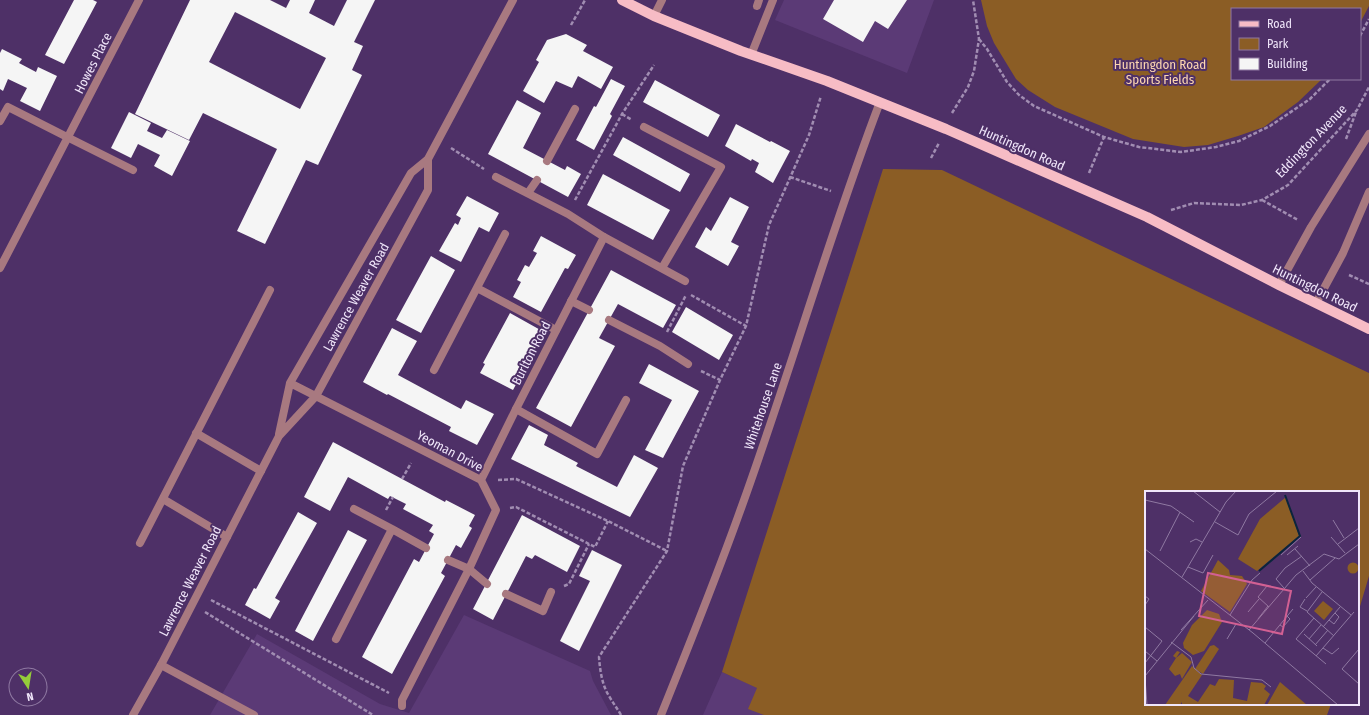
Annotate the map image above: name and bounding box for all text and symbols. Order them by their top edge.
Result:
legend [1231,8,1361,80]
text: Road [1267,17,1292,31]
street label: Howes Place [71,30,115,96]
text: Park [1267,37,1289,51]
park label: Huntingdon Road Sports Fields [1114,57,1206,87]
text: Building [1267,57,1308,71]
street label: Eddington Avenue [1272,101,1350,181]
street label: Huntingdon Road [977,122,1067,174]
street label: Lawrence Weaver Road [320,240,392,354]
street label: Huntingdon Road [1270,261,1360,315]
street label: Burlton Road [509,319,553,387]
street label: Whitehouse Lane [741,360,785,452]
street label: Yeoman Drive [414,427,486,475]
inset map [1145,491,1359,705]
street label: Lawrence Weaver Road [156,523,224,639]
north arrow [8,667,48,707]
text: N [25,689,35,703]

